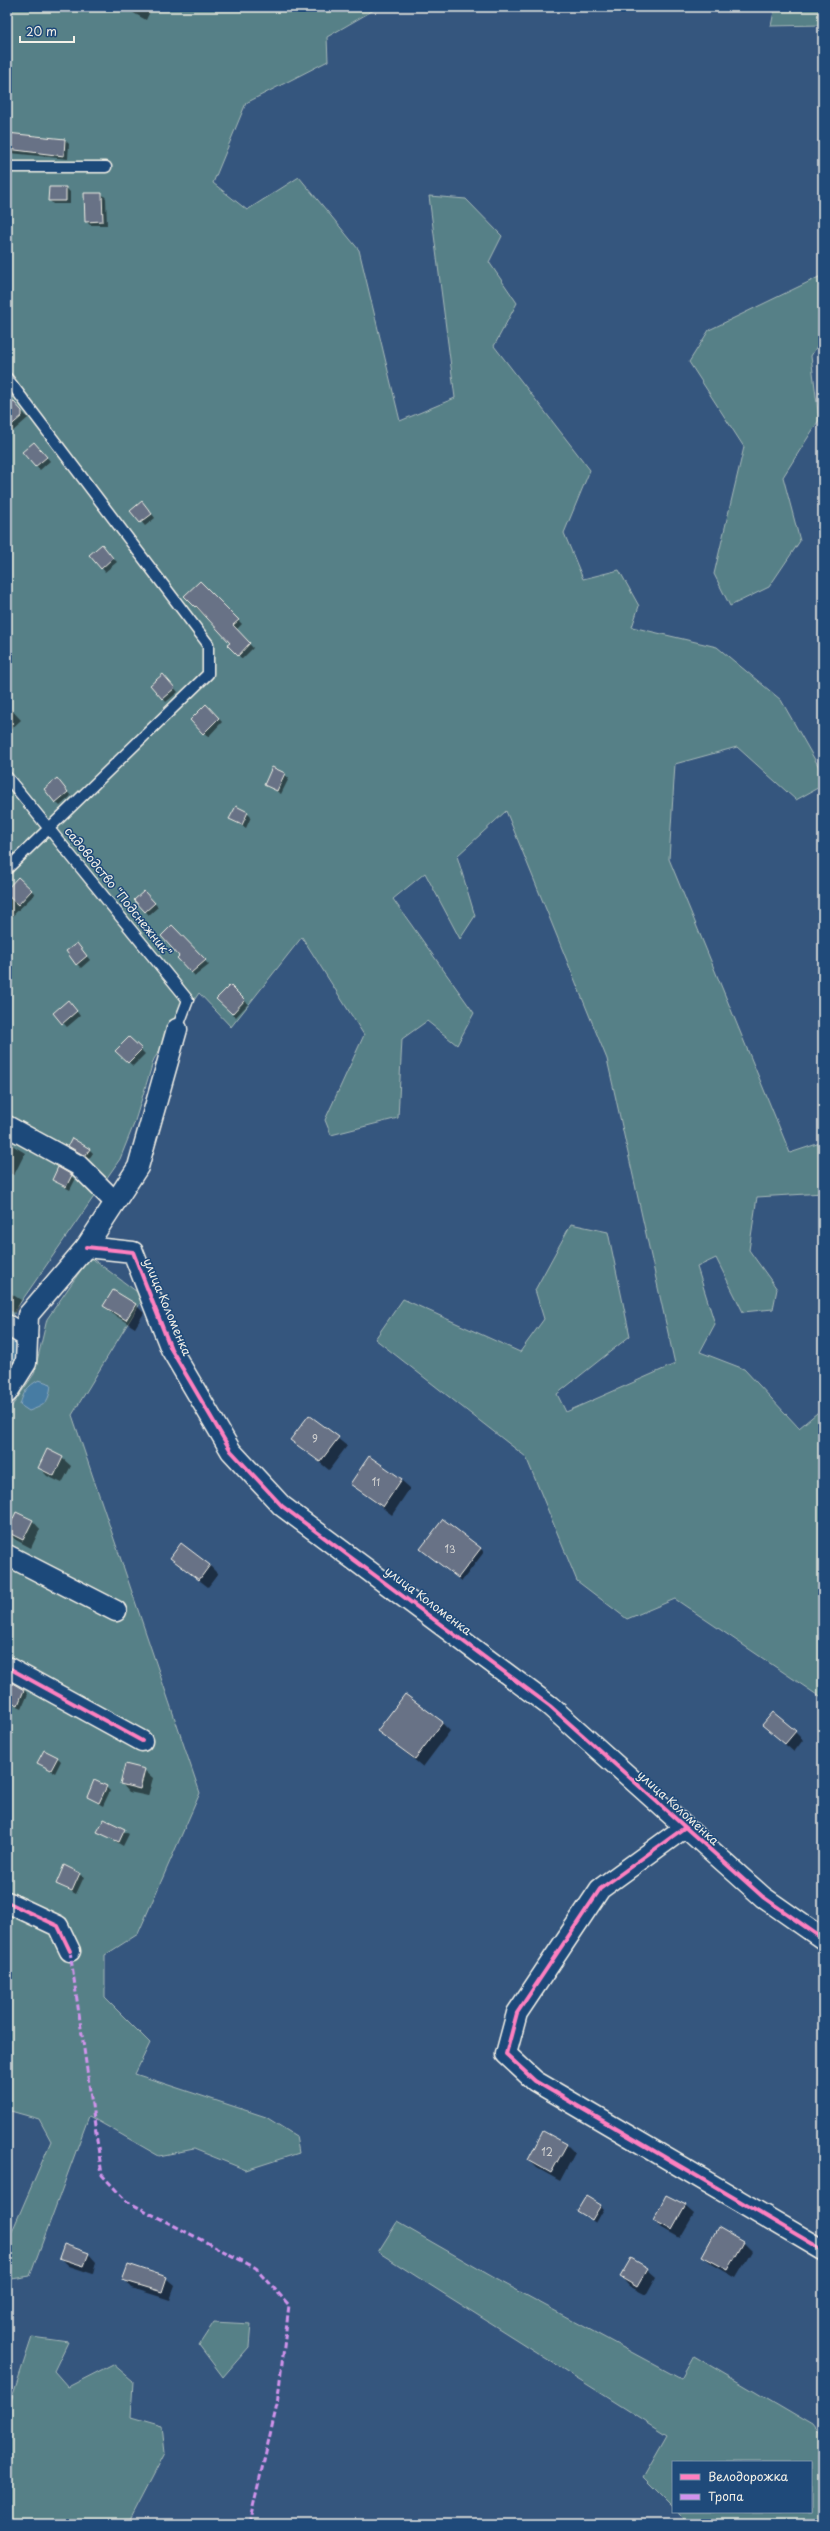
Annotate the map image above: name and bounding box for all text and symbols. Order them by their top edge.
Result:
scale bar [20,18,74,44]
text: 20 m [26,22,57,40]
street label: садоводство "Подснежник" [61,823,177,960]
street label: улица Коломенка [139,1255,197,1359]
house number: 9 [312,1431,318,1446]
house number: 11 [372,1474,380,1489]
house number: 13 [444,1541,456,1556]
street label: улица Коломенка [381,1562,476,1639]
street label: улица Коломенка [634,1766,724,1849]
house number: 12 [541,2144,553,2159]
legend [672,2461,812,2513]
text: Велодорожка [708,2467,788,2485]
text: Тропа [708,2487,744,2505]

